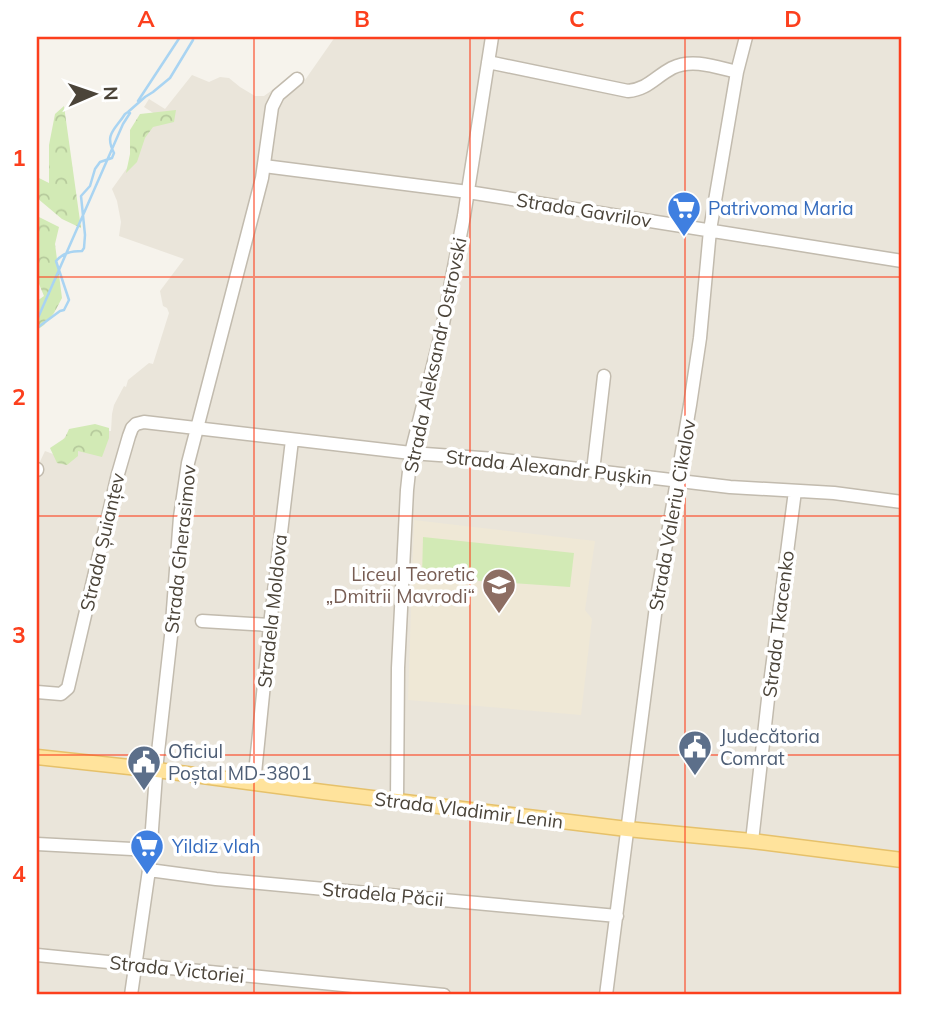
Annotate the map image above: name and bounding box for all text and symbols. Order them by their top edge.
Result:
text: A [137,4,155,33]
text: B [354,4,370,33]
text: C [569,4,585,33]
text: D [784,4,802,33]
north arrow [60,60,130,130]
text: N [99,86,123,101]
text: 1 [12,143,26,172]
street label: Strada Gavrilov [515,187,653,233]
supermarket icon: Patrivoma Maria [665,189,703,238]
place label: Patrivoma Maria [708,196,854,220]
street label: Strada Aleksandr Ostrovski [398,235,472,475]
text: 2 [12,382,26,411]
street label: Strada Valeriu Cikalov [643,417,701,613]
street label: Strada Alexandr Pușkin [445,444,653,491]
street label: Strada Gherasimov [159,464,201,634]
street label: Strada Șuianțev [74,471,131,614]
street label: Stradela Moldova [252,533,292,689]
street label: Strada Tkacenko [757,549,799,699]
place label: Liceul Teoretic „Dmitrii Mavrodi“ [326,562,475,608]
school or university icon: Liceul Teoretic „Dmitrii Mavrodi“ [480,566,518,615]
text: 3 [12,620,26,649]
place label: Judecătoria Comrat [720,724,820,770]
public building icon: Judecătoria Comrat [676,728,714,777]
place label: Oficiul Poștal MD-3801 [168,739,312,786]
public building icon: Oficiul Poștal MD-3801 [125,743,163,792]
street label: Strada Vladimir Lenin [373,787,565,833]
supermarket icon: Yildiz vlah [128,827,166,876]
place label: Yildiz vlah [171,834,260,858]
text: 4 [12,859,26,888]
street label: Stradela Păcii [321,877,445,911]
street label: Strada Victoriei [108,950,246,988]

